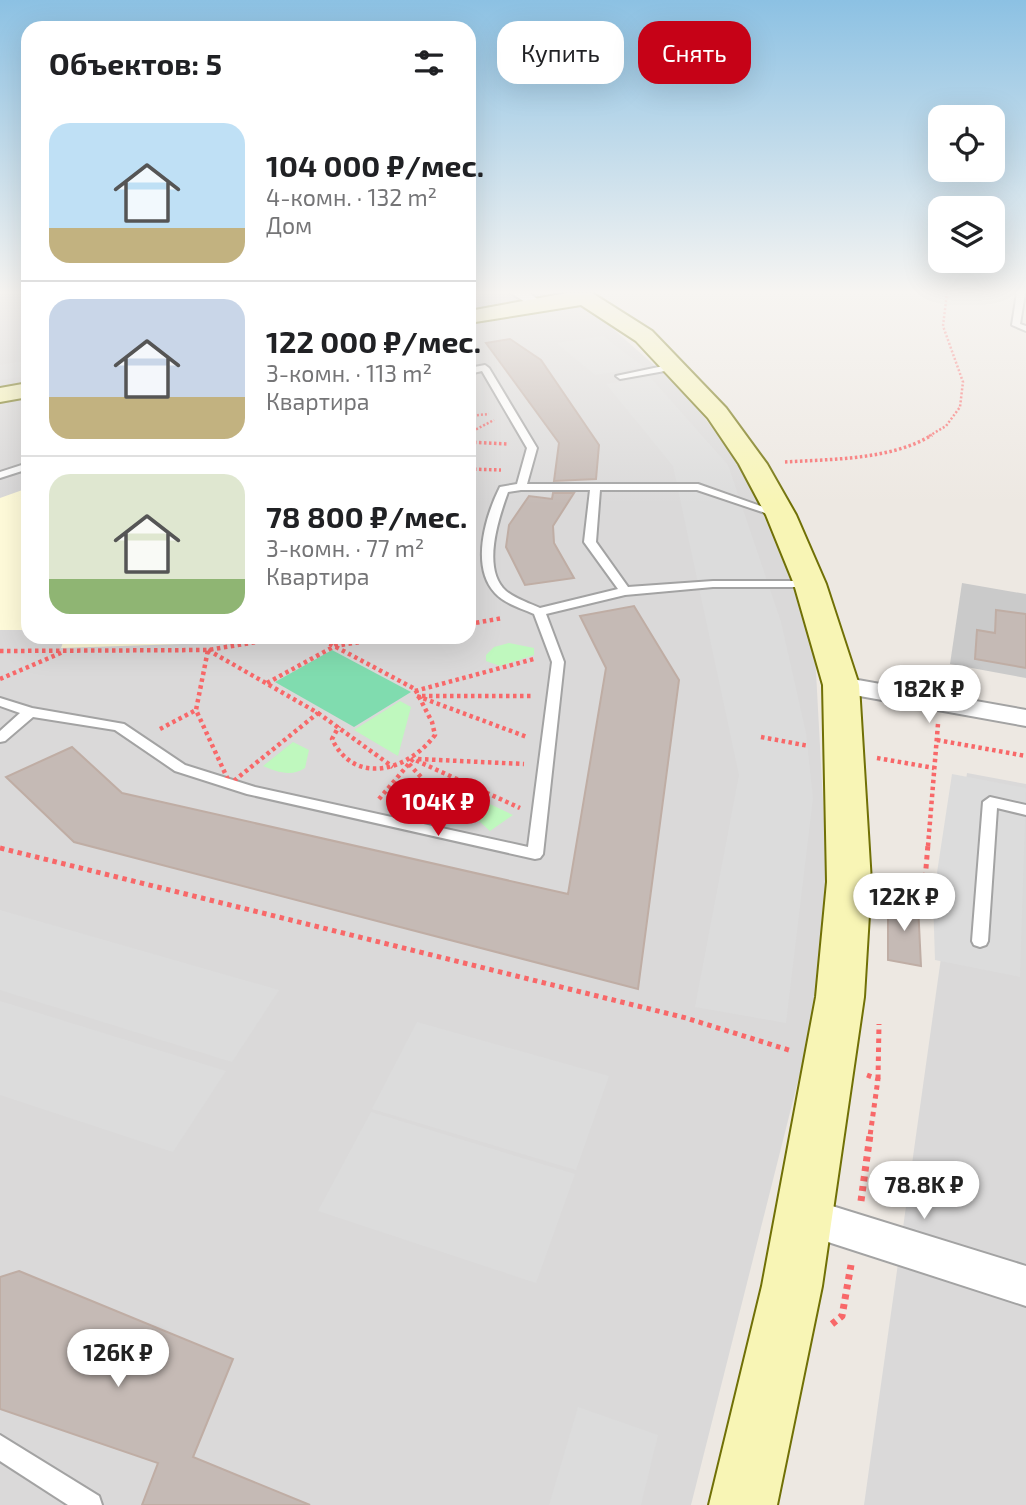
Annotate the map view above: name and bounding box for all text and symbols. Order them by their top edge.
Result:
chip: Купить [497,21,624,84]
chip: Снять [638,21,751,84]
icon: filters [410,44,448,82]
text: Объектов: 5 [49,45,222,81]
map controls [928,105,1005,273]
button: locate [928,105,1005,182]
text: 104 000 ₽/мес. [266,147,484,183]
icon: home [105,151,189,235]
text: 4-комн. · 132 m² [266,183,437,211]
button: layers [928,196,1005,273]
text: Дом [266,211,312,239]
text: 122 000 ₽/мес. [266,323,481,359]
icon: home [105,327,189,411]
text: 3-комн. · 113 m² [266,359,432,387]
text: Квартира [266,387,370,415]
text: 78 800 ₽/мес. [266,498,467,534]
icon: home [105,502,189,586]
text: 3-комн. · 77 m² [266,534,424,562]
text: Квартира [266,562,370,590]
pin: 182K ₽ [872,666,986,725]
text: 182K ₽ [894,674,964,702]
pin: 104K ₽ [381,778,495,838]
text: 104K ₽ [402,787,474,815]
pin: 122K ₽ [847,874,961,933]
text: 122K ₽ [869,882,939,910]
pin: 78.8K ₽ [859,1162,989,1221]
text: 78.8K ₽ [884,1170,964,1198]
pin: 126K ₽ [61,1330,175,1389]
text: 126K ₽ [83,1338,153,1366]

